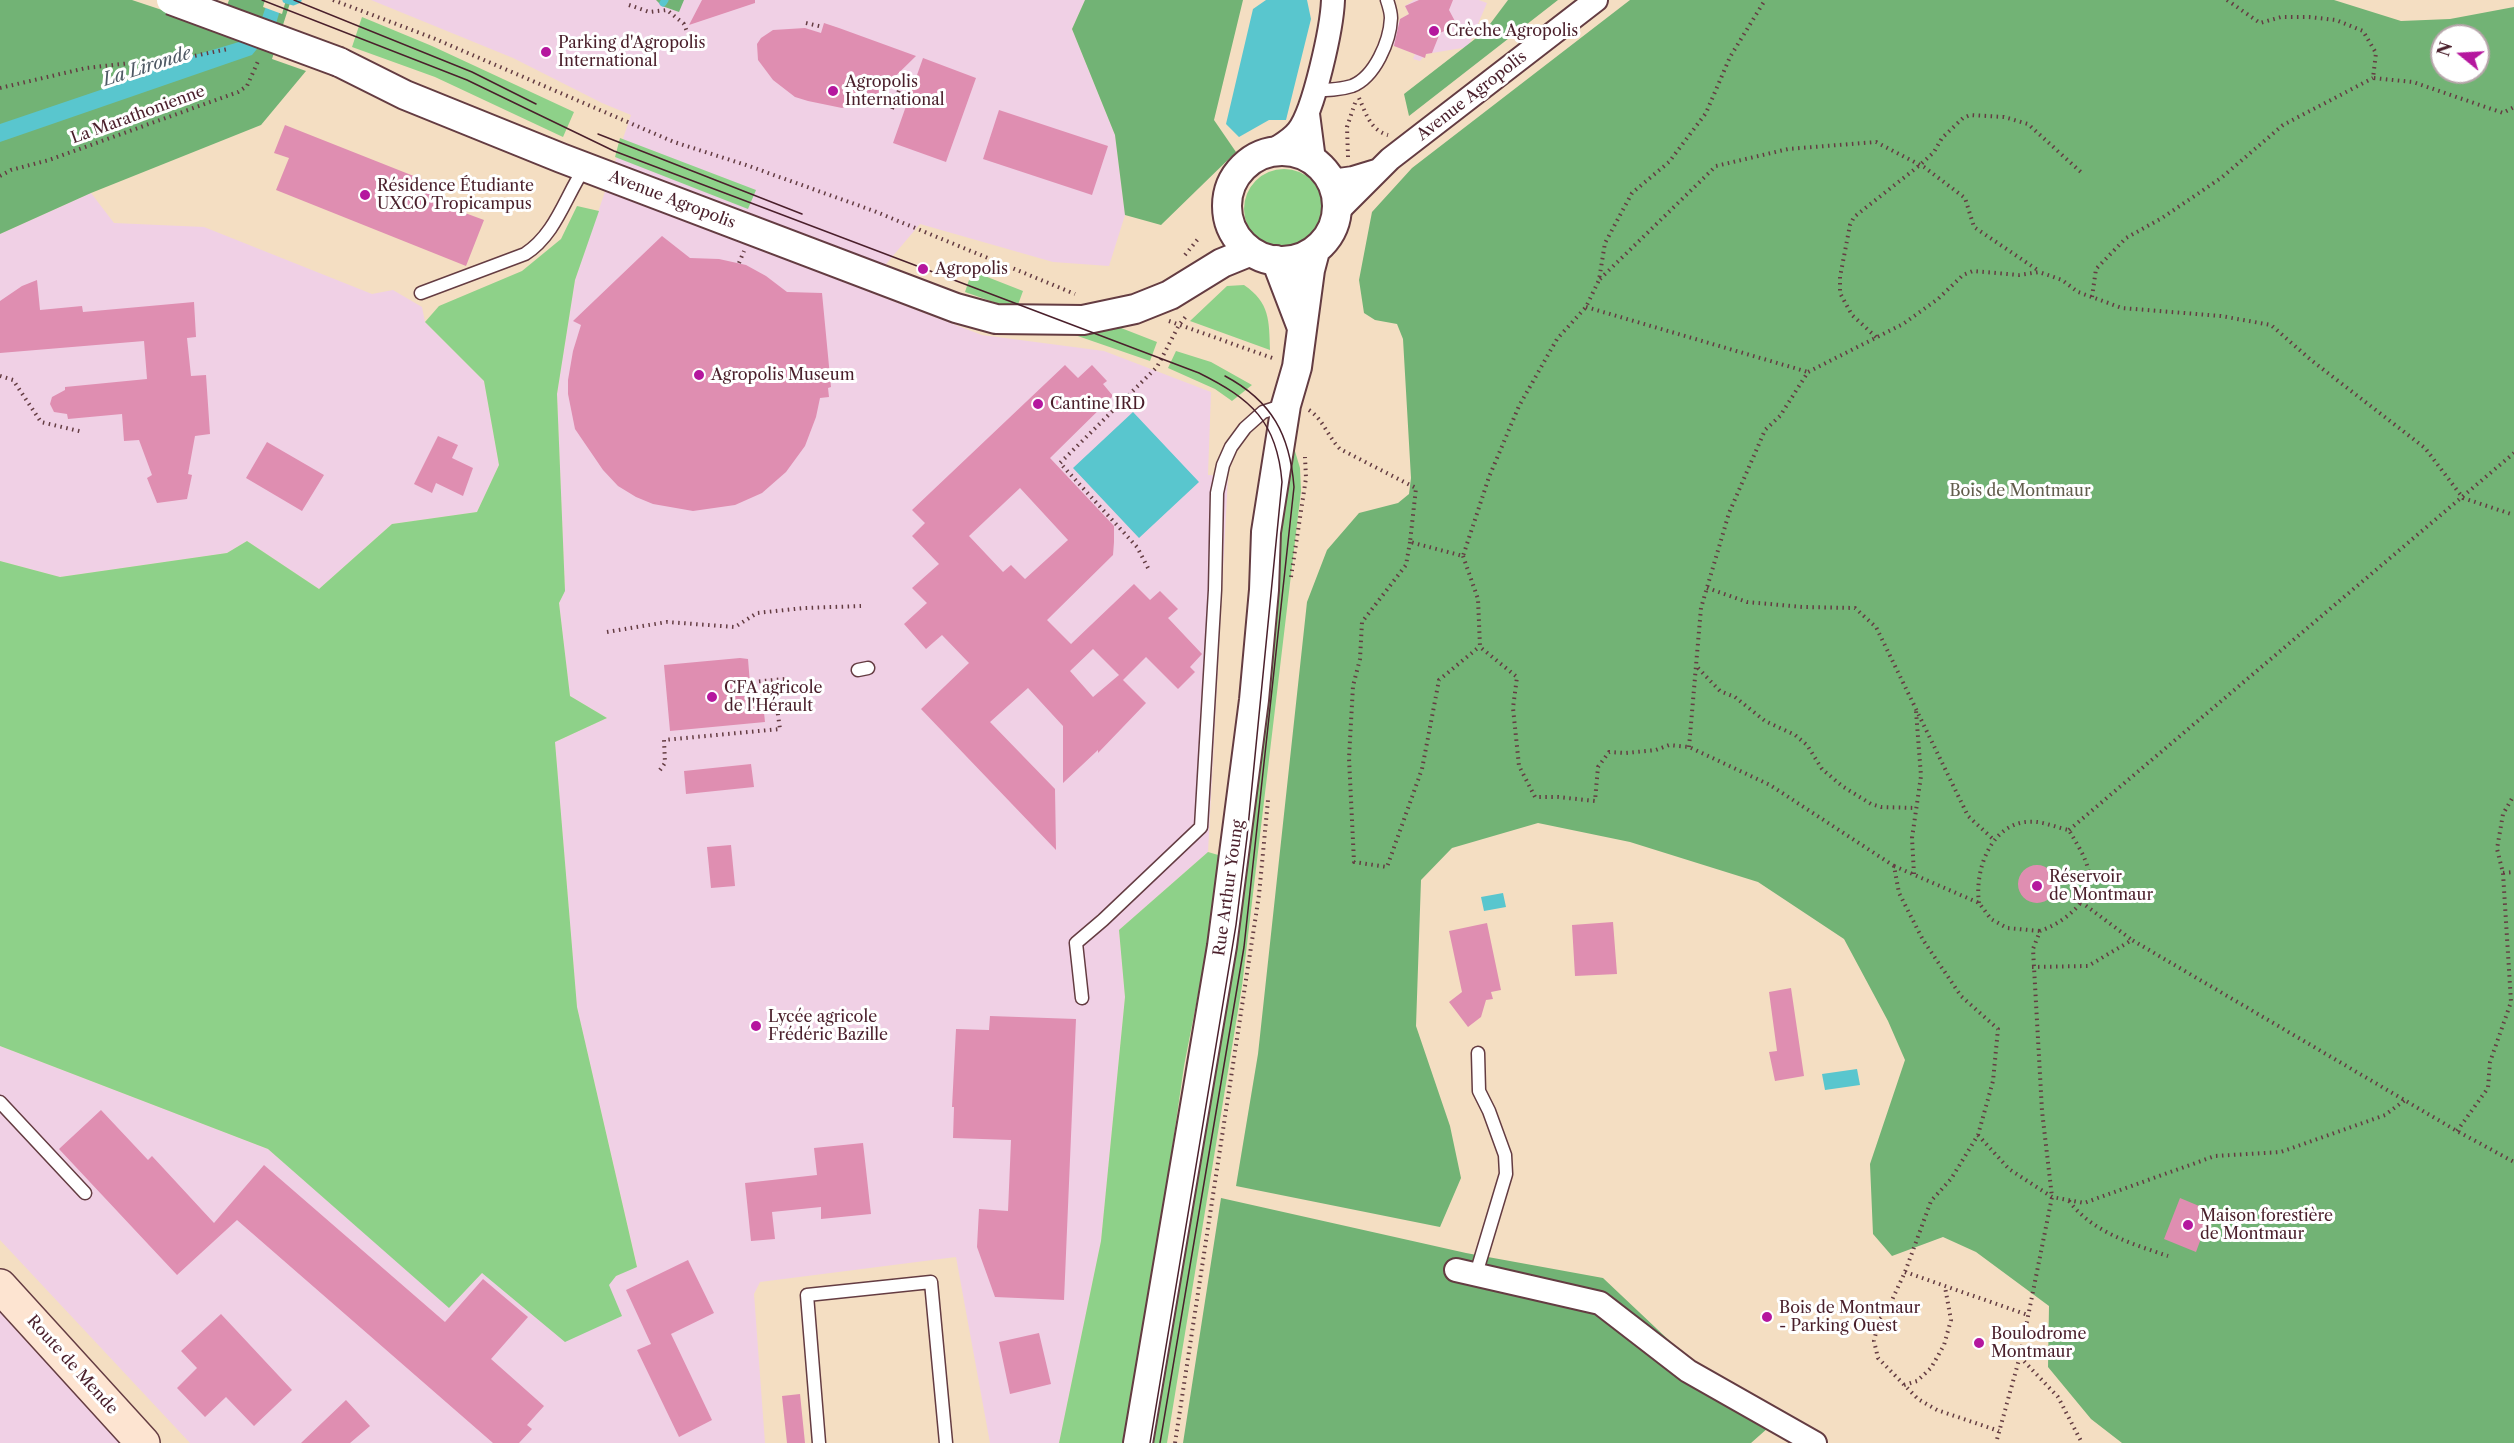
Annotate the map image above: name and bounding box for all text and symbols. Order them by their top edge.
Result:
place label: Crèche Agropolis [1446,21,1578,41]
marker: Crèche Agropolis [1427,24,1441,38]
north arrow [2430,24,2490,84]
place label: Parking d'Agropolis International [558,33,705,71]
text: N [2433,39,2456,59]
water label: La Lironde [100,43,194,91]
marker: Parking d'Agropolis International [539,45,553,59]
street label: Avenue Agropolis [1413,47,1531,145]
place label: Agropolis International [845,72,944,110]
street label: La Marathonienne [68,82,208,148]
marker: Agropolis International [826,84,840,98]
street label: Avenue Agropolis [606,167,738,233]
place label: Résidence Étudiante UXCO Tropicampus [377,176,534,214]
marker: Résidence Étudiante UXCO Tropicampus [358,188,372,202]
place label: Agropolis [935,259,1008,279]
marker: Agropolis [916,262,930,276]
place label: Agropolis Museum [711,365,855,385]
marker: Agropolis Museum [692,368,706,382]
place label: Cantine IRD [1050,394,1145,414]
marker: Cantine IRD [1031,397,1045,411]
park label: Bois de Montmaur [1949,481,2091,501]
place label: CFA agricole de l'Hérault [724,678,822,716]
marker: CFA agricole de l'Hérault [705,690,719,704]
street label: Rue Arthur Young [1210,819,1248,957]
place label: Réservoir de Montmaur [2049,867,2153,905]
marker: Réservoir de Montmaur [2030,879,2044,893]
place label: Lycée agricole Frédéric Bazille [768,1007,888,1045]
marker: Lycée agricole Frédéric Bazille [749,1019,763,1033]
place label: Maison forestière de Montmaur [2200,1206,2333,1244]
marker: Maison forestière de Montmaur [2181,1218,2195,1232]
place label: Bois de Montmaur - Parking Ouest [1779,1298,1920,1336]
marker: Bois de Montmaur - Parking Ouest [1760,1310,1774,1324]
street label: Route de Mende [23,1312,121,1418]
place label: Boulodrome Montmaur [1991,1324,2086,1362]
marker: Boulodrome Montmaur [1972,1336,1986,1350]

